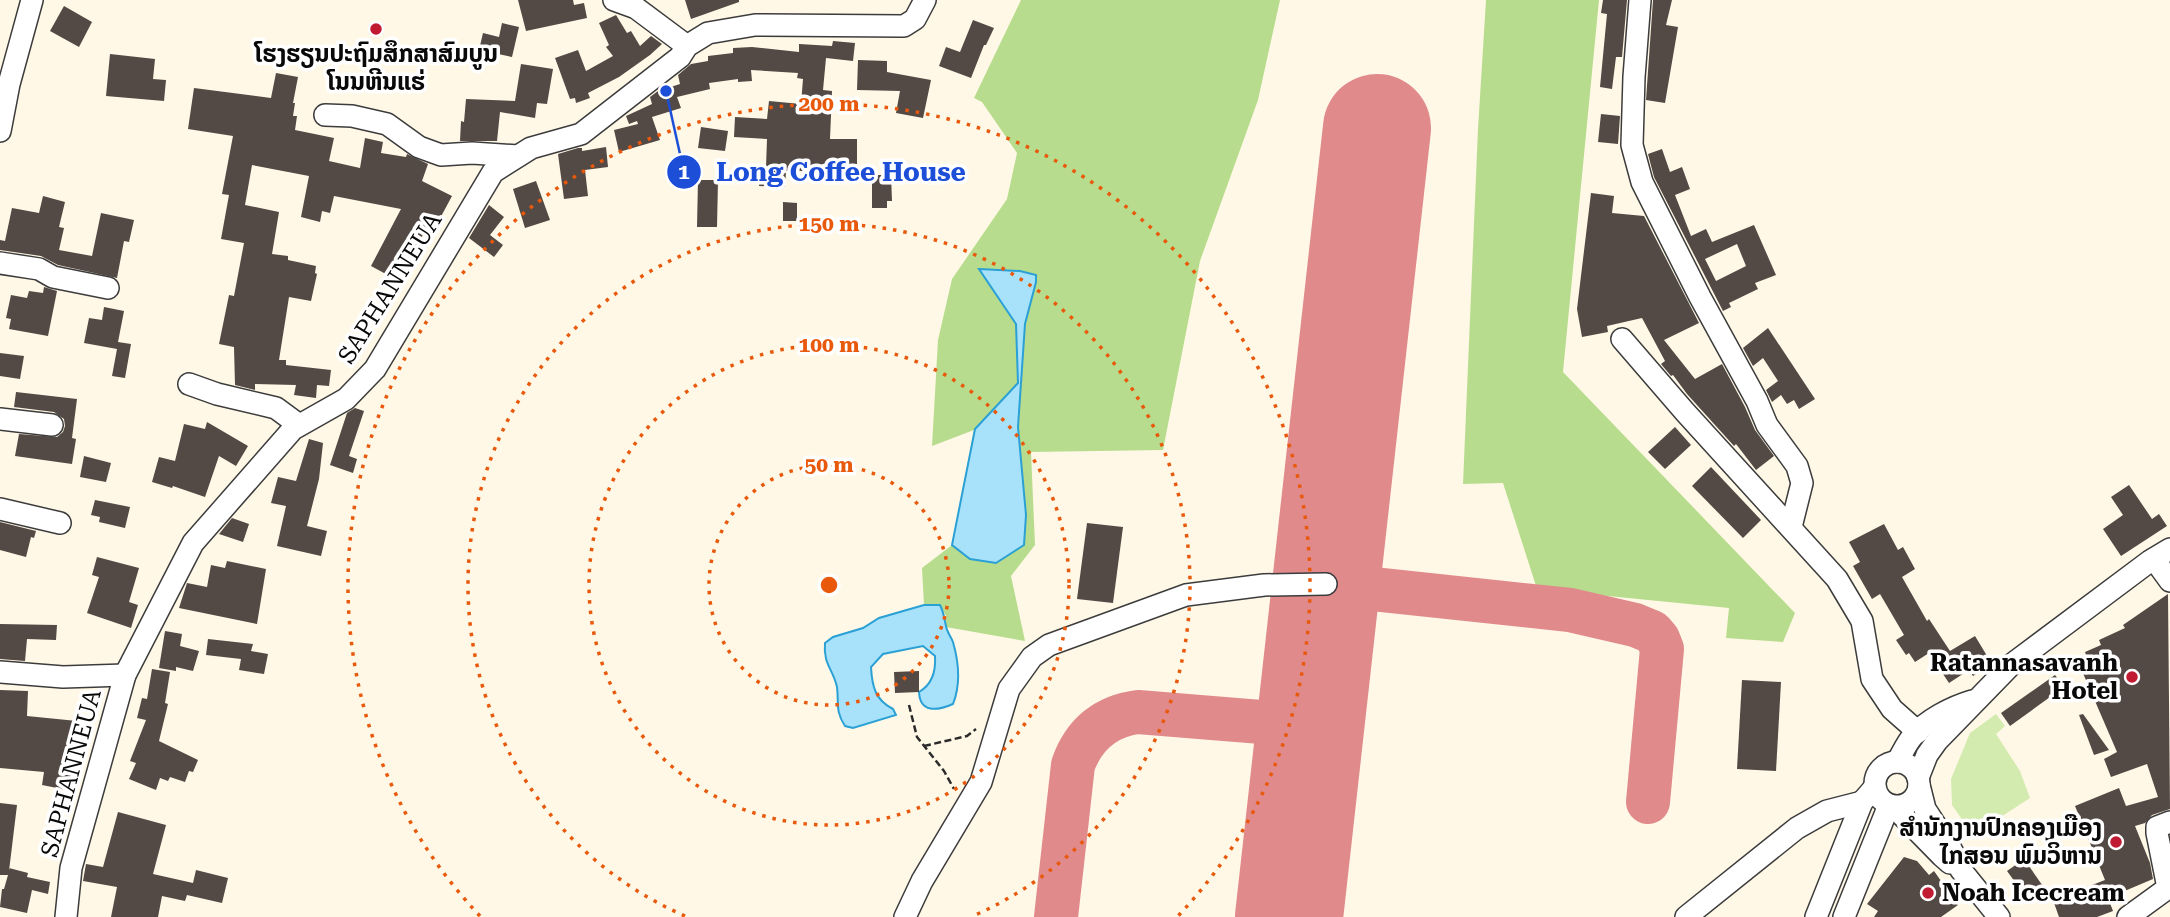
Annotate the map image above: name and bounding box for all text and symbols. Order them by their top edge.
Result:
marker: ໂຮງຮຽນປະຖົມສຶກສາສົມບູນ ໂນນຫີນແຮ່ [368,21,384,37]
place label: ໂຮງຮຽນປະຖົມສຶກສາສົມບູນ ໂນນຫີນແຮ່ [253,40,498,96]
text: 200 m [799,92,859,116]
callout: Long Coffee House [667,148,979,195]
text: Long Coffee House [716,157,966,187]
text: 1 [678,160,690,184]
street label: SAPHANNEUA [332,207,448,369]
text: 150 m [799,212,859,236]
text: 100 m [799,333,859,357]
text: 50 m [804,453,854,477]
centre of rings [817,573,841,597]
place label: Ratannasavanh Hotel [1930,649,2118,705]
marker: Ratannasavanh Hotel [2124,669,2140,685]
street label: SAPHANNEUA [35,686,107,860]
place label: ສຳນັກງານປົກຄອງເມືອງ ໄກສອນ ພົມວິຫານ [1899,813,2102,870]
marker: ສຳນັກງານປົກຄອງເມືອງ ໄກສອນ ພົມວິຫານ [2108,834,2124,850]
place label: Noah Icecream [1942,879,2125,907]
marker: Noah Icecream [1920,885,1936,901]

